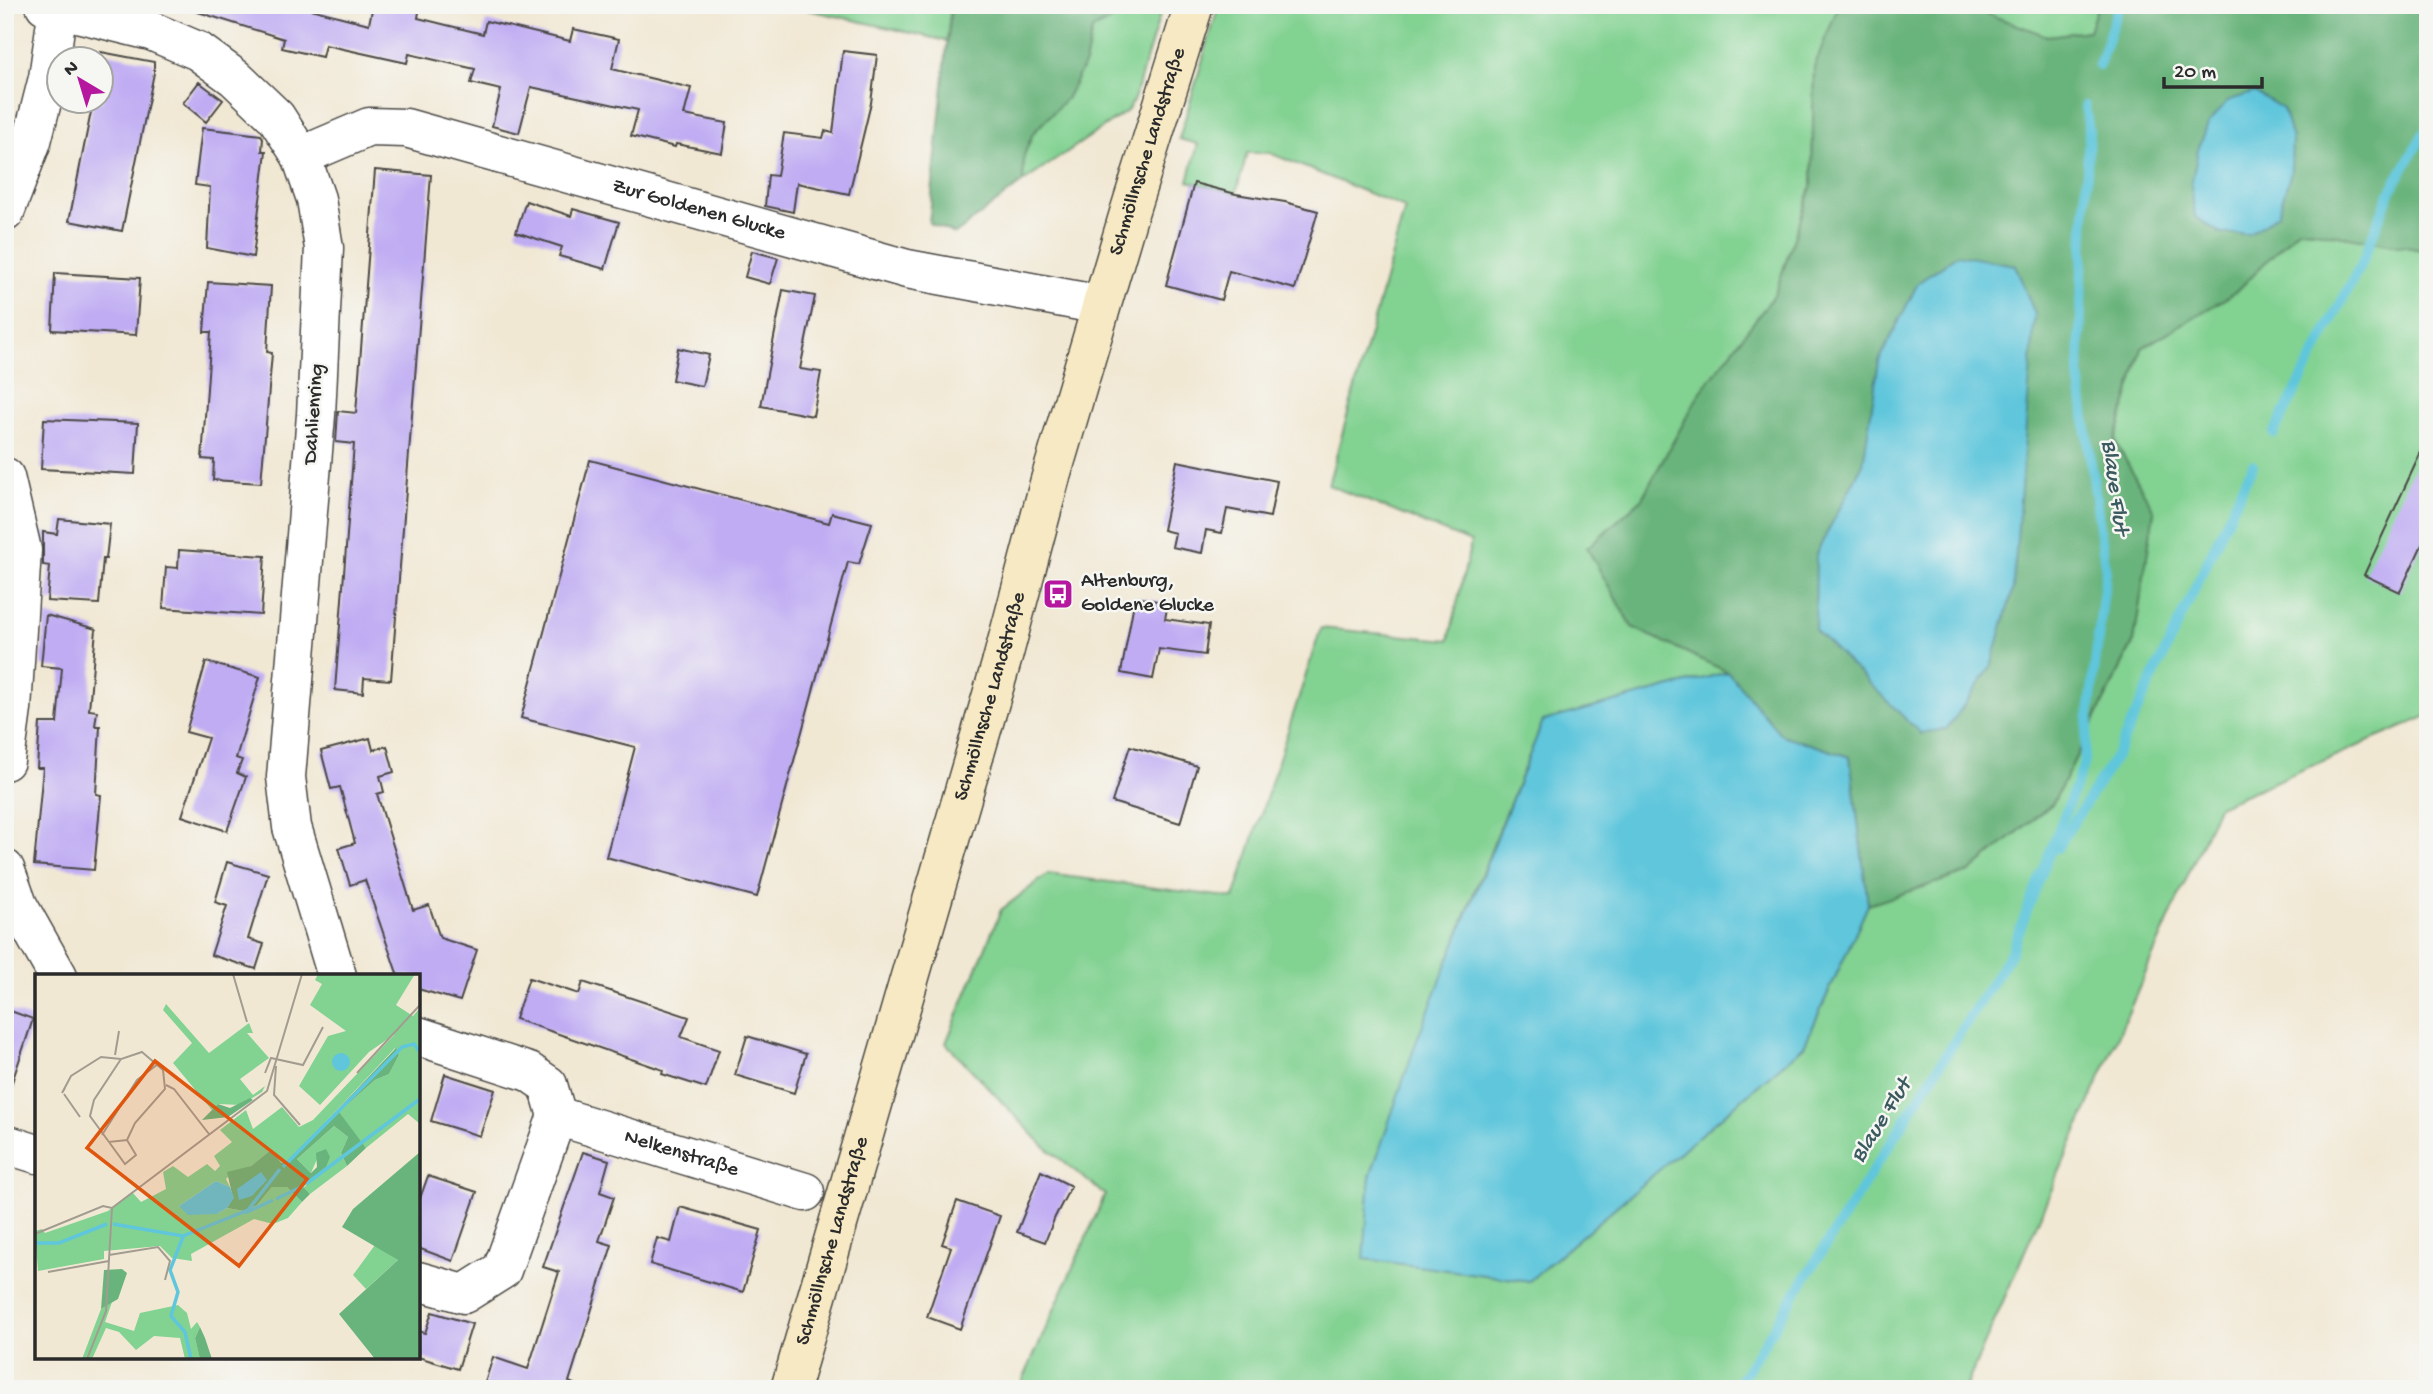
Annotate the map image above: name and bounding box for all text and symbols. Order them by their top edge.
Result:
street label: Schmöllnsche Landstraße [1105,44,1193,259]
north arrow [46,46,116,116]
scale bar [2164,46,2262,90]
text: N [60,56,84,82]
text: 20 m [2174,61,2216,86]
street label: Zur Goldenen Glucke [609,174,789,247]
street label: Dahlienring [299,363,331,467]
water label: Blaue Flut [2094,438,2134,539]
place label: Altenburg, Goldene Glucke [1081,570,1215,619]
bus stop icon: Altenburg, Goldene Glucke [1041,577,1075,611]
street label: Schmöllnsche Landstraße [949,588,1032,804]
inset map [35,974,420,1359]
water label: Blaue Flut [1845,1071,1920,1168]
street label: Nelkenstraße [621,1125,743,1184]
street label: Schmöllnsche Landstraße [791,1133,876,1348]

